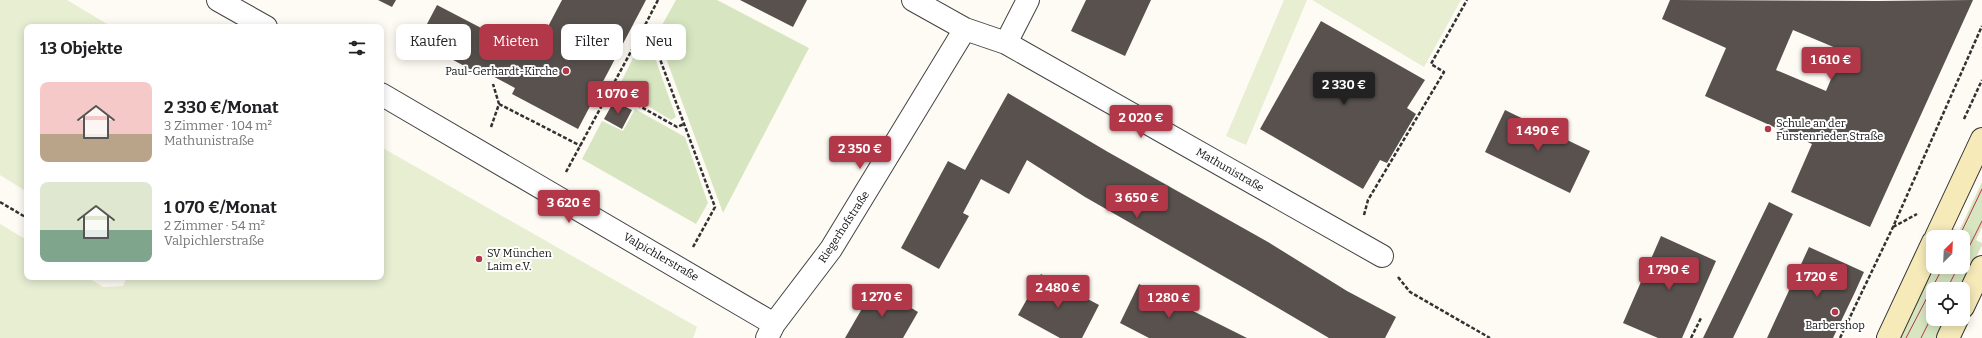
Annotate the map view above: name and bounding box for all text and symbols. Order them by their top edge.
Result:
chip: Kaufen [396,24,471,60]
chip: Mieten [479,24,553,60]
chip: Filter [561,24,623,60]
chip: Neu [631,24,686,60]
icon: filters [346,37,368,59]
text: 13 Objekte [40,38,123,59]
pin: 1 610 € [1794,47,1868,81]
text: 1 610 € [1811,52,1851,67]
place label: Paul-Gerhardt-Kirche [445,65,558,78]
marker: Paul-Gerhardt-Kirche [561,66,571,76]
pin: 2 330 € [1307,72,1381,106]
text: 2 330 € [1322,77,1366,92]
pin: 1 070 € [581,81,655,115]
text: 1 070 € [597,86,639,101]
text: 2 330 €/Monat [164,97,279,118]
icon: home [72,98,120,146]
pin: 2 020 € [1104,105,1178,139]
text: 2 020 € [1119,110,1163,125]
place label: Schule an der Fürstenrieder Straße [1776,117,1883,143]
text: 3 Zimmer · 104 m² [164,118,272,133]
pin: 1 490 € [1501,118,1575,152]
text: 1 490 € [1516,123,1560,138]
marker: Schule an der Fürstenrieder Straße [1763,124,1773,134]
text: Mathunistraße [164,133,254,148]
pin: 2 350 € [823,136,897,170]
text: 2 350 € [838,141,882,156]
street label: Mathunistraße [1194,145,1266,195]
pin: 3 650 € [1100,185,1174,219]
street label: Riegerhofstraße [816,189,872,265]
pin: 3 620 € [532,190,606,224]
text: 3 650 € [1115,190,1159,205]
text: 3 620 € [547,195,591,210]
text: 1 070 €/Monat [164,197,277,218]
icon: home [72,198,120,246]
text: 2 Zimmer · 54 m² [164,218,265,233]
street label: Valpichlerstraße [621,230,701,284]
north arrow [1926,230,1970,274]
map controls [1926,230,1970,326]
text: Valpichlerstraße [164,233,264,248]
place label: SV München Laim e.V. [487,247,552,273]
marker: SV München Laim e.V. [474,254,484,264]
pin: 1 790 € [1632,257,1706,291]
text: 1 790 € [1648,262,1690,277]
pin: 1 720 € [1780,264,1854,298]
text: 1 720 € [1796,269,1838,284]
pin: 2 480 € [1021,275,1095,309]
text: 2 480 € [1035,280,1081,295]
button: locate [1926,282,1970,326]
pin: 1 270 € [845,284,919,318]
pin: 1 280 € [1132,285,1206,319]
text: 1 270 € [861,289,903,304]
text: 1 280 € [1148,290,1190,305]
marker: Barbershop [1830,307,1840,317]
place label: Barbershop [1805,319,1865,332]

